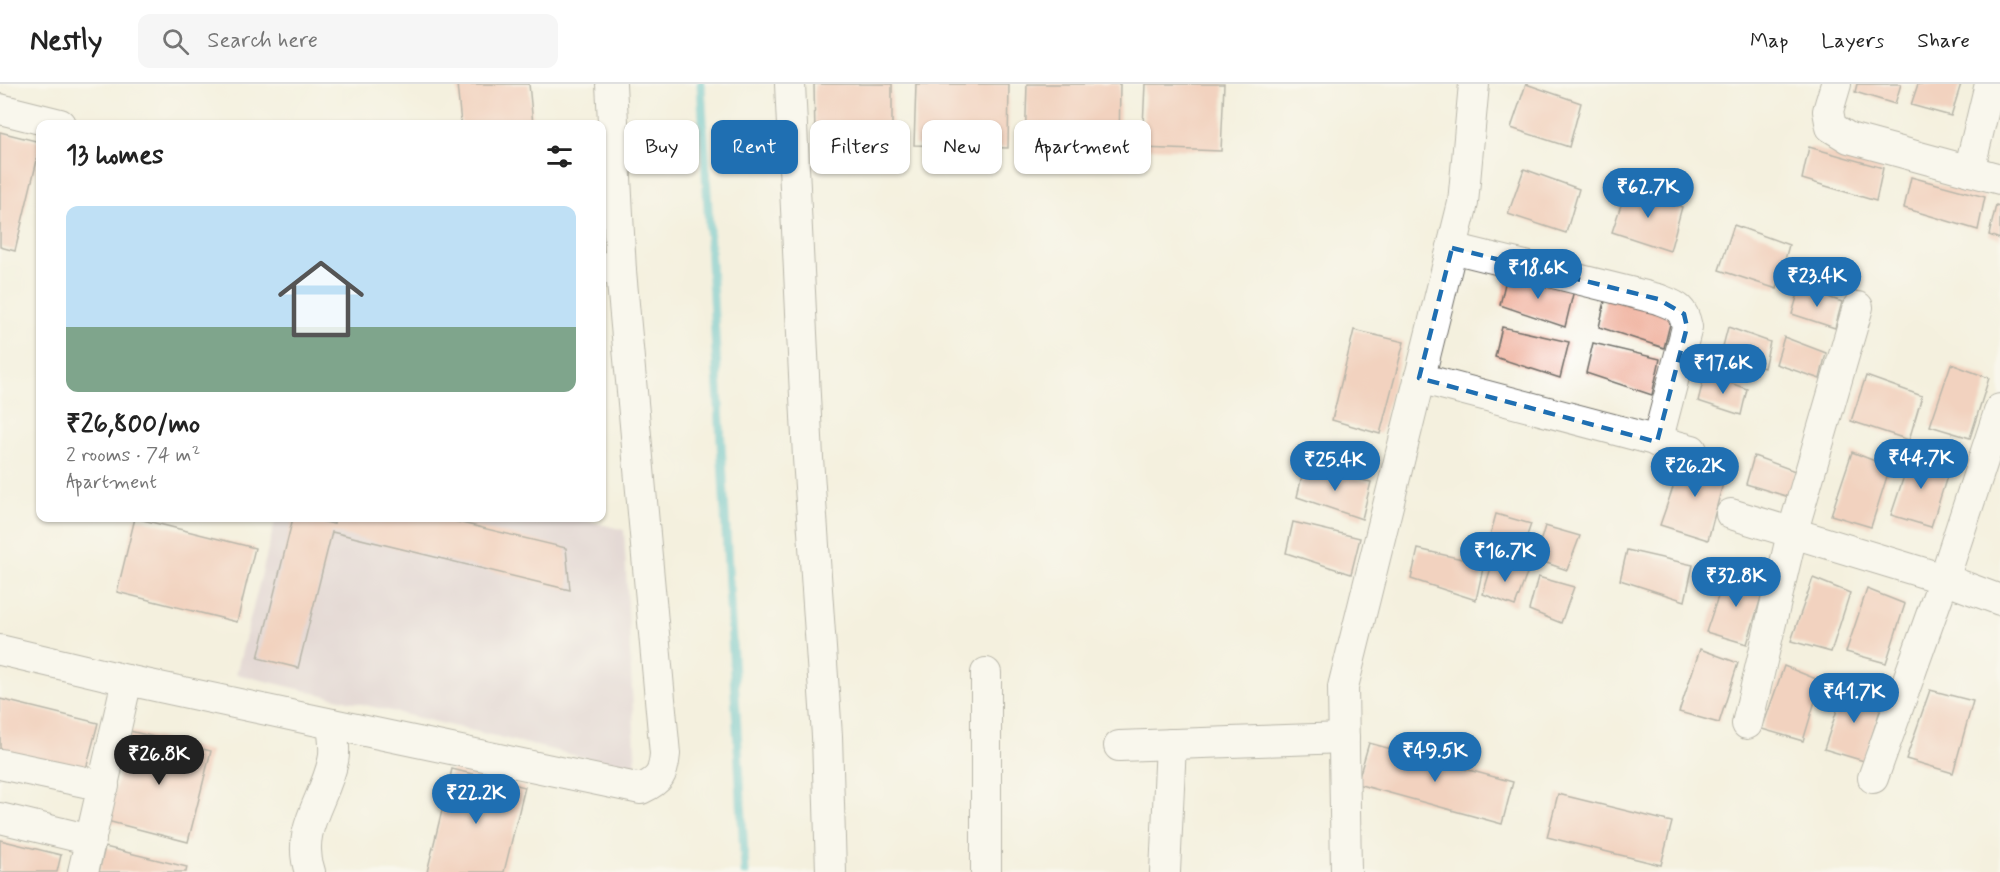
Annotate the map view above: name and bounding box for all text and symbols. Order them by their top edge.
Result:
search box [138,14,558,68]
text: Nestly [30,23,102,60]
icon: search [159,25,192,58]
text: Search here [207,27,318,55]
text: Map [1750,27,1788,55]
text: Layers [1821,27,1884,55]
text: Share [1917,27,1970,55]
chip: Buy [624,120,699,174]
chip: Rent [711,120,798,174]
chip: Filters [810,120,910,174]
chip: New [922,120,1002,174]
chip: Apartment [1014,120,1151,174]
text: 13 homes [66,139,164,173]
icon: filters [543,140,576,173]
pin: ₹62.7K [1599,168,1697,219]
text: ₹62.7K [1617,174,1679,201]
icon: home [267,245,375,353]
pin: ₹18.6K [1489,249,1587,300]
text: ₹18.6K [1508,255,1568,282]
pin: ₹23.4K [1768,257,1866,308]
text: ₹23.4K [1787,263,1847,290]
pin: ₹17.6K [1674,344,1772,395]
text: ₹17.6K [1694,350,1752,377]
text: ₹26,800/mo [66,408,200,442]
pin: ₹44.7K [1872,439,1970,490]
pin: ₹25.4K [1286,441,1384,492]
text: 2 rooms · 74 m² [66,442,200,469]
text: ₹44.7K [1888,445,1954,472]
text: ₹25.4K [1304,447,1366,474]
pin: ₹26.2K [1646,447,1744,498]
text: ₹26.2K [1665,453,1725,480]
text: Apartment [66,469,157,496]
pin: ₹16.7K [1456,532,1554,583]
text: ₹16.7K [1474,538,1536,565]
pin: ₹32.8K [1687,557,1785,608]
text: ₹32.8K [1706,563,1766,590]
pin: ₹41.7K [1805,673,1903,724]
text: ₹41.7K [1823,679,1885,706]
pin: ₹49.5K [1386,732,1484,783]
pin: ₹26.8K [110,735,208,786]
text: ₹49.5K [1402,738,1468,765]
text: ₹26.8K [128,741,190,768]
pin: ₹22.2K [427,774,525,825]
text: ₹22.2K [446,780,506,807]

